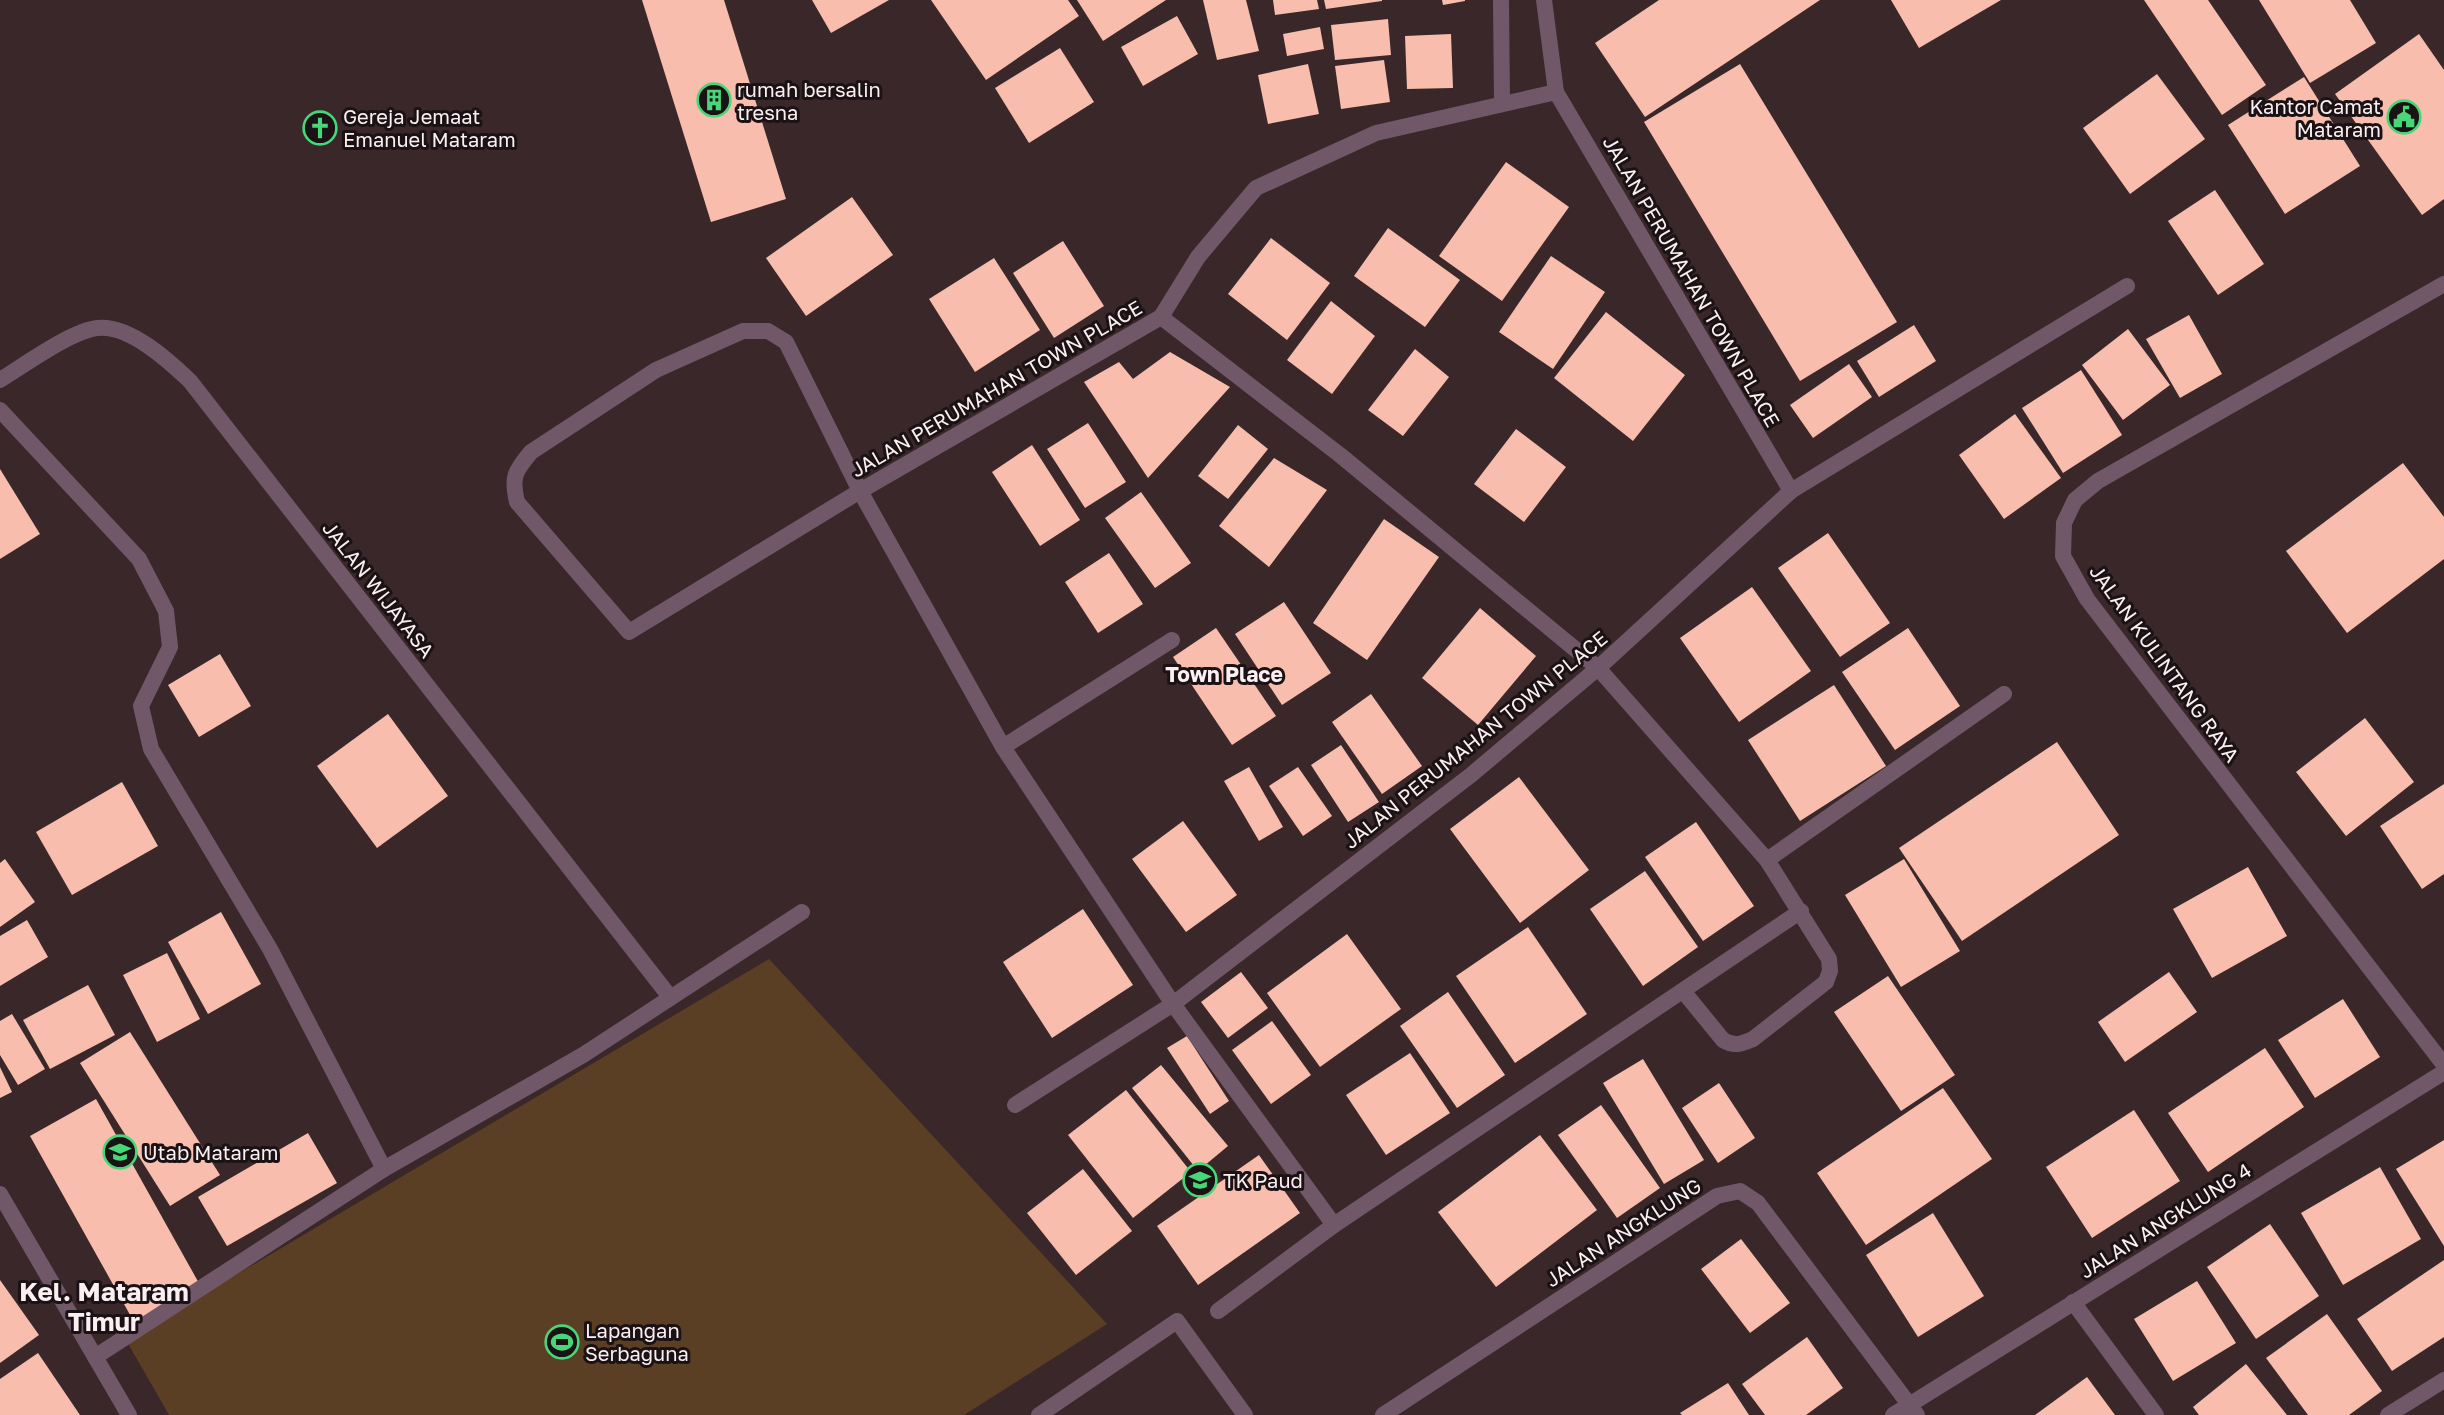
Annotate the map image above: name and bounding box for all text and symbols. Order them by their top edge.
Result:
place label: rumah bersalin tresna [737,77,881,124]
building icon: rumah bersalin tresna [696,82,732,118]
place label: Kantor Camat Mataram [2250,94,2381,141]
public building icon: Kantor Camat Mataram [2386,99,2422,135]
place label: Gereja Jemaat Emanuel Mataram [343,104,516,151]
church icon: Gereja Jemaat Emanuel Mataram [302,110,338,146]
street label: JALAN PERUMAHAN TOWN PLACE [1599,131,1785,431]
street label: JALAN PERUMAHAN TOWN PLACE [846,295,1146,481]
street label: JALAN WIJAYASA [318,516,440,662]
street label: JALAN KULINTANG RAYA [2085,559,2245,767]
street label: JALAN PERUMAHAN TOWN PLACE [1338,625,1612,853]
district label: Town Place [1165,661,1283,687]
school or university icon: Utab Mataram [102,1134,138,1170]
place label: Utab Mataram [143,1140,278,1164]
street label: JALAN ANGKLUNG 4 [2075,1157,2255,1283]
school or university icon: TK Paud [1182,1162,1218,1198]
place label: TK Paud [1223,1168,1303,1192]
street label: JALAN ANGKLUNG [1541,1173,1705,1291]
district label: Kel. Mataram Timur [19,1276,189,1337]
place label: Lapangan Serbaguna [585,1318,689,1365]
sports icon: Lapangan Serbaguna [544,1324,580,1360]

